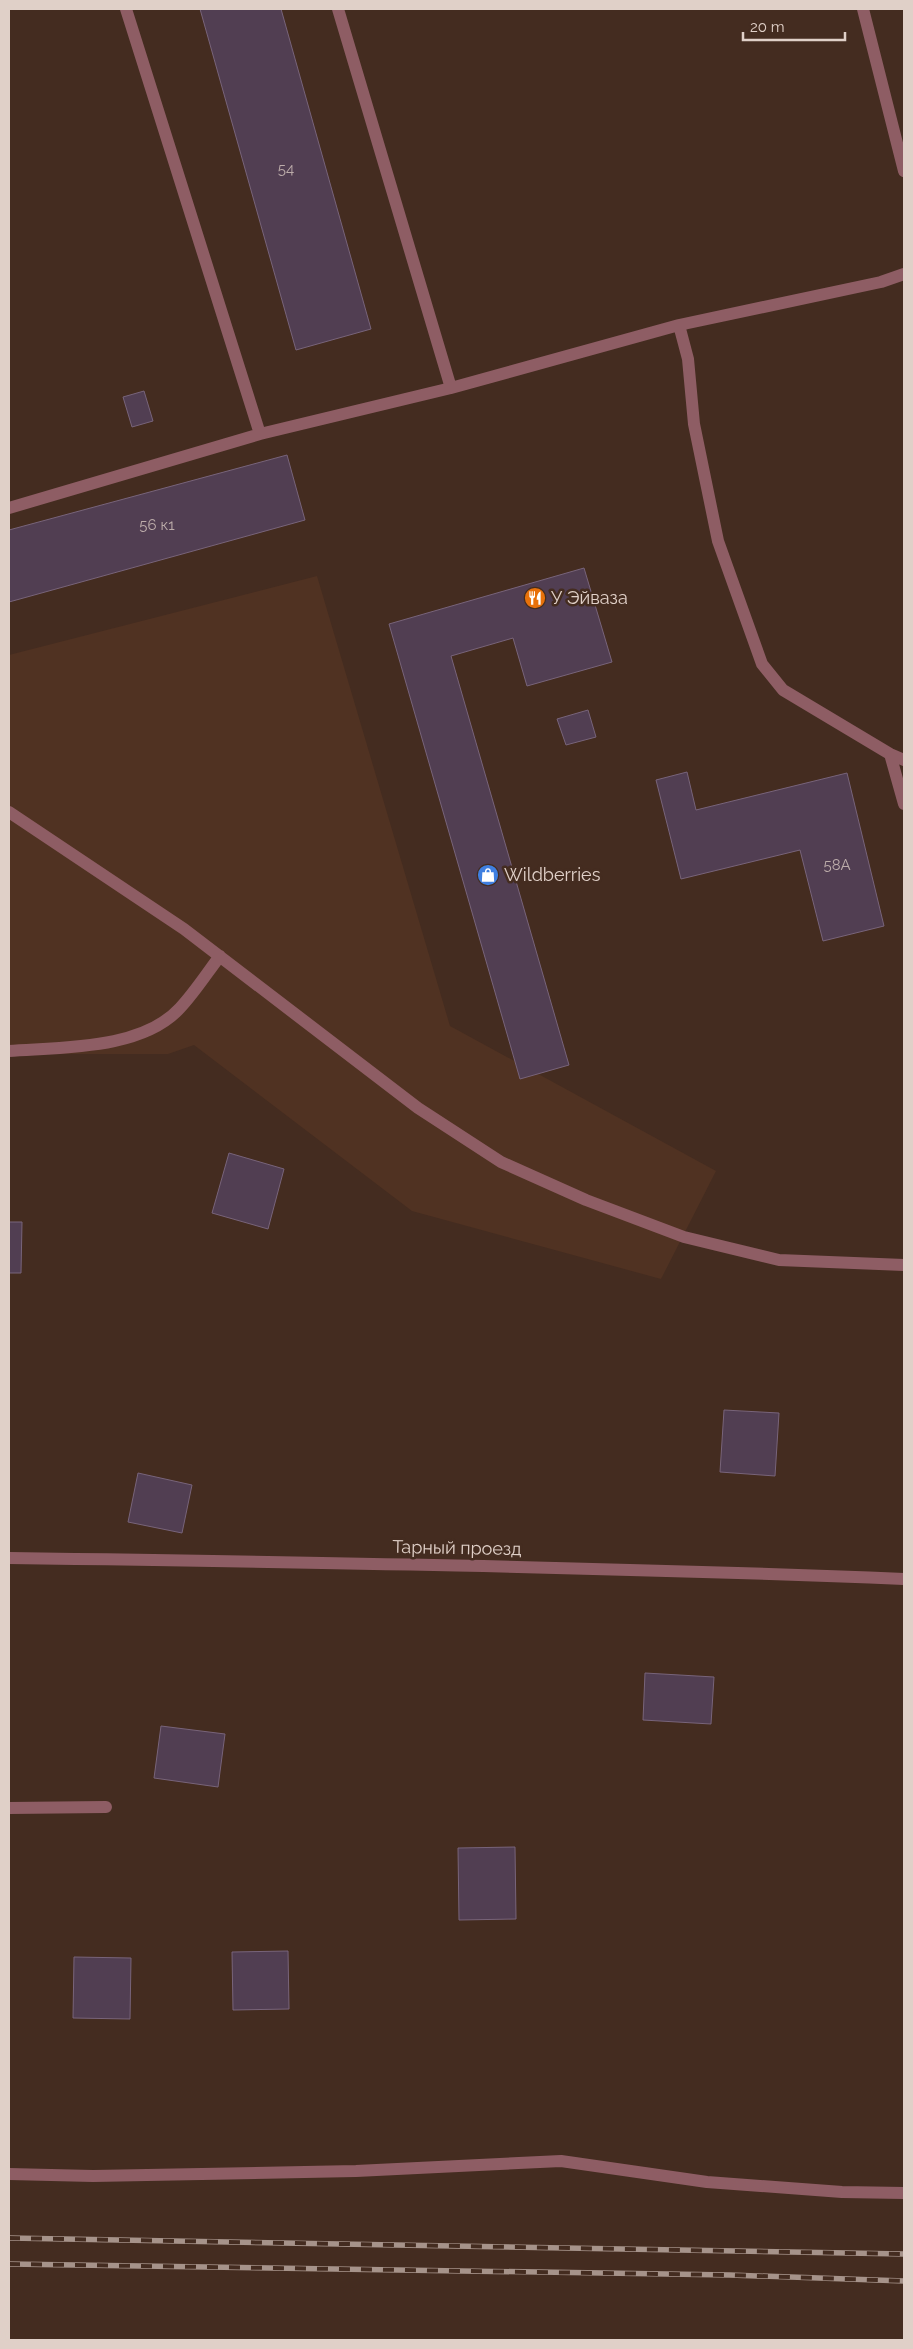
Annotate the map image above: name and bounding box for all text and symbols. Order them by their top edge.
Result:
scale bar [743,10,846,42]
text: 20 m [750,18,785,36]
house number: 54 [278,160,294,178]
house number: 56 к1 [139,516,175,534]
restaurant icon: У Эйваза [523,586,547,610]
place label: У Эйваза [551,587,628,608]
house number: 58А [823,856,851,874]
shop icon: Wildberries [476,863,500,887]
place label: Wildberries [504,864,601,885]
street label: Тарный проезд [392,1536,522,1559]

